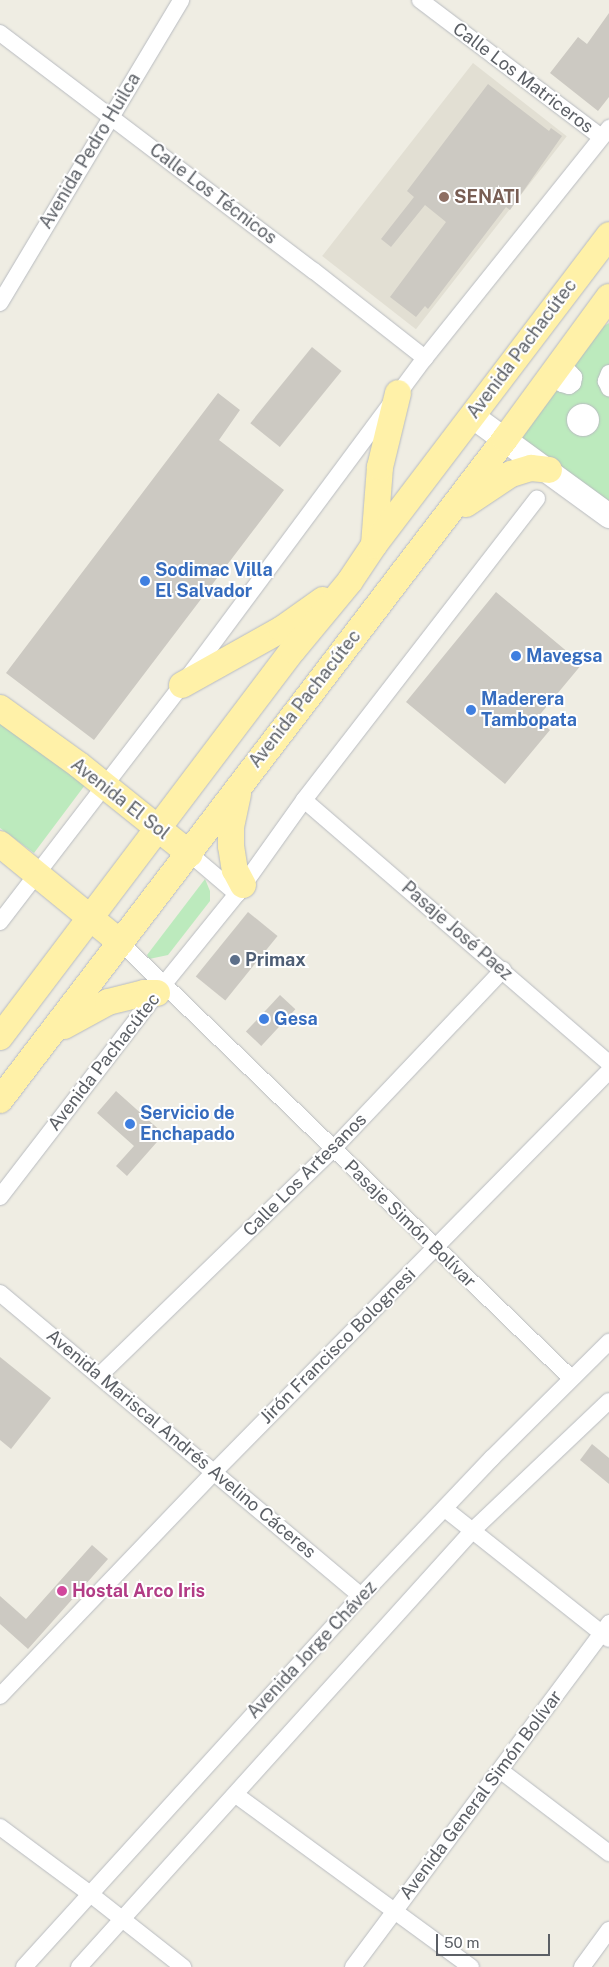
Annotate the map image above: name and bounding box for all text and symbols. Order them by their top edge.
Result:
street label: Calle Los Matriceros [448,18,598,138]
street label: Avenida Pedro Huilca [35,69,145,233]
street label: Calle Los Técnicos [145,139,281,249]
place label: SENATI [454,186,520,208]
marker: SENATI [438,191,450,203]
street label: Avenida Pachacútec [463,275,581,423]
place label: Sodimac Villa El Salvador [155,560,273,602]
marker: Sodimac Villa El Salvador [139,575,151,587]
street label: Avenida Pachacútec [245,626,365,772]
place label: Mavegsa [526,645,603,667]
marker: Mavegsa [510,650,522,662]
place label: Maderera Tambopata [481,689,577,732]
marker: Maderera Tambopata [465,704,477,716]
street label: Avenida El Sol [66,754,174,844]
street label: Pasaje José Paez [397,877,517,985]
place label: Primax [245,949,306,971]
marker: Primax [229,954,241,966]
street label: Avenida Pachacútec [44,989,164,1135]
place label: Gesa [274,1008,318,1030]
marker: Gesa [258,1013,270,1025]
place label: Servicio de Enchapado [140,1103,235,1146]
street label: Calle Los Artesanos [239,1109,371,1241]
marker: Servicio de Enchapado [124,1118,136,1130]
street label: Pasaje Simón Bolívar [340,1156,480,1292]
street label: Jirón Francisco Bolognesi [256,1264,420,1428]
street label: Avenida Mariscal Andrés Avelino Cáceres [42,1325,320,1563]
street label: Avenida Jorge Chávez [243,1577,381,1723]
place label: Hostal Arco Iris [72,1580,205,1602]
marker: Hostal Arco Iris [56,1585,68,1597]
street label: Avenida General Simón Bolívar [395,1686,567,1904]
scale bar [439,1924,553,1956]
text: 50 m [444,1934,479,1951]

